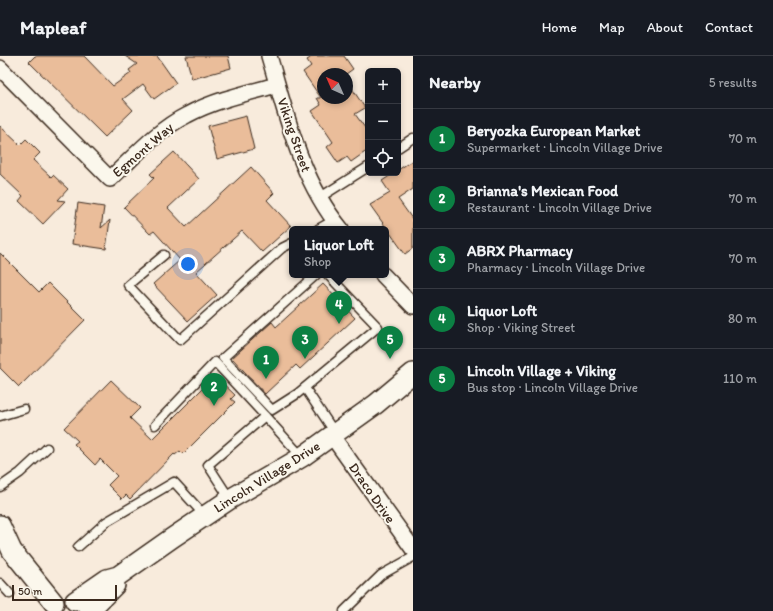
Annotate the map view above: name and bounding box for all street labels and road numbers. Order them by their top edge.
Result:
street label: Viking Street [273,96,315,174]
street label: Egmont Way [109,119,177,181]
street label: Lincoln Village Drive [211,437,324,517]
street label: Draco Drive [345,459,399,527]

